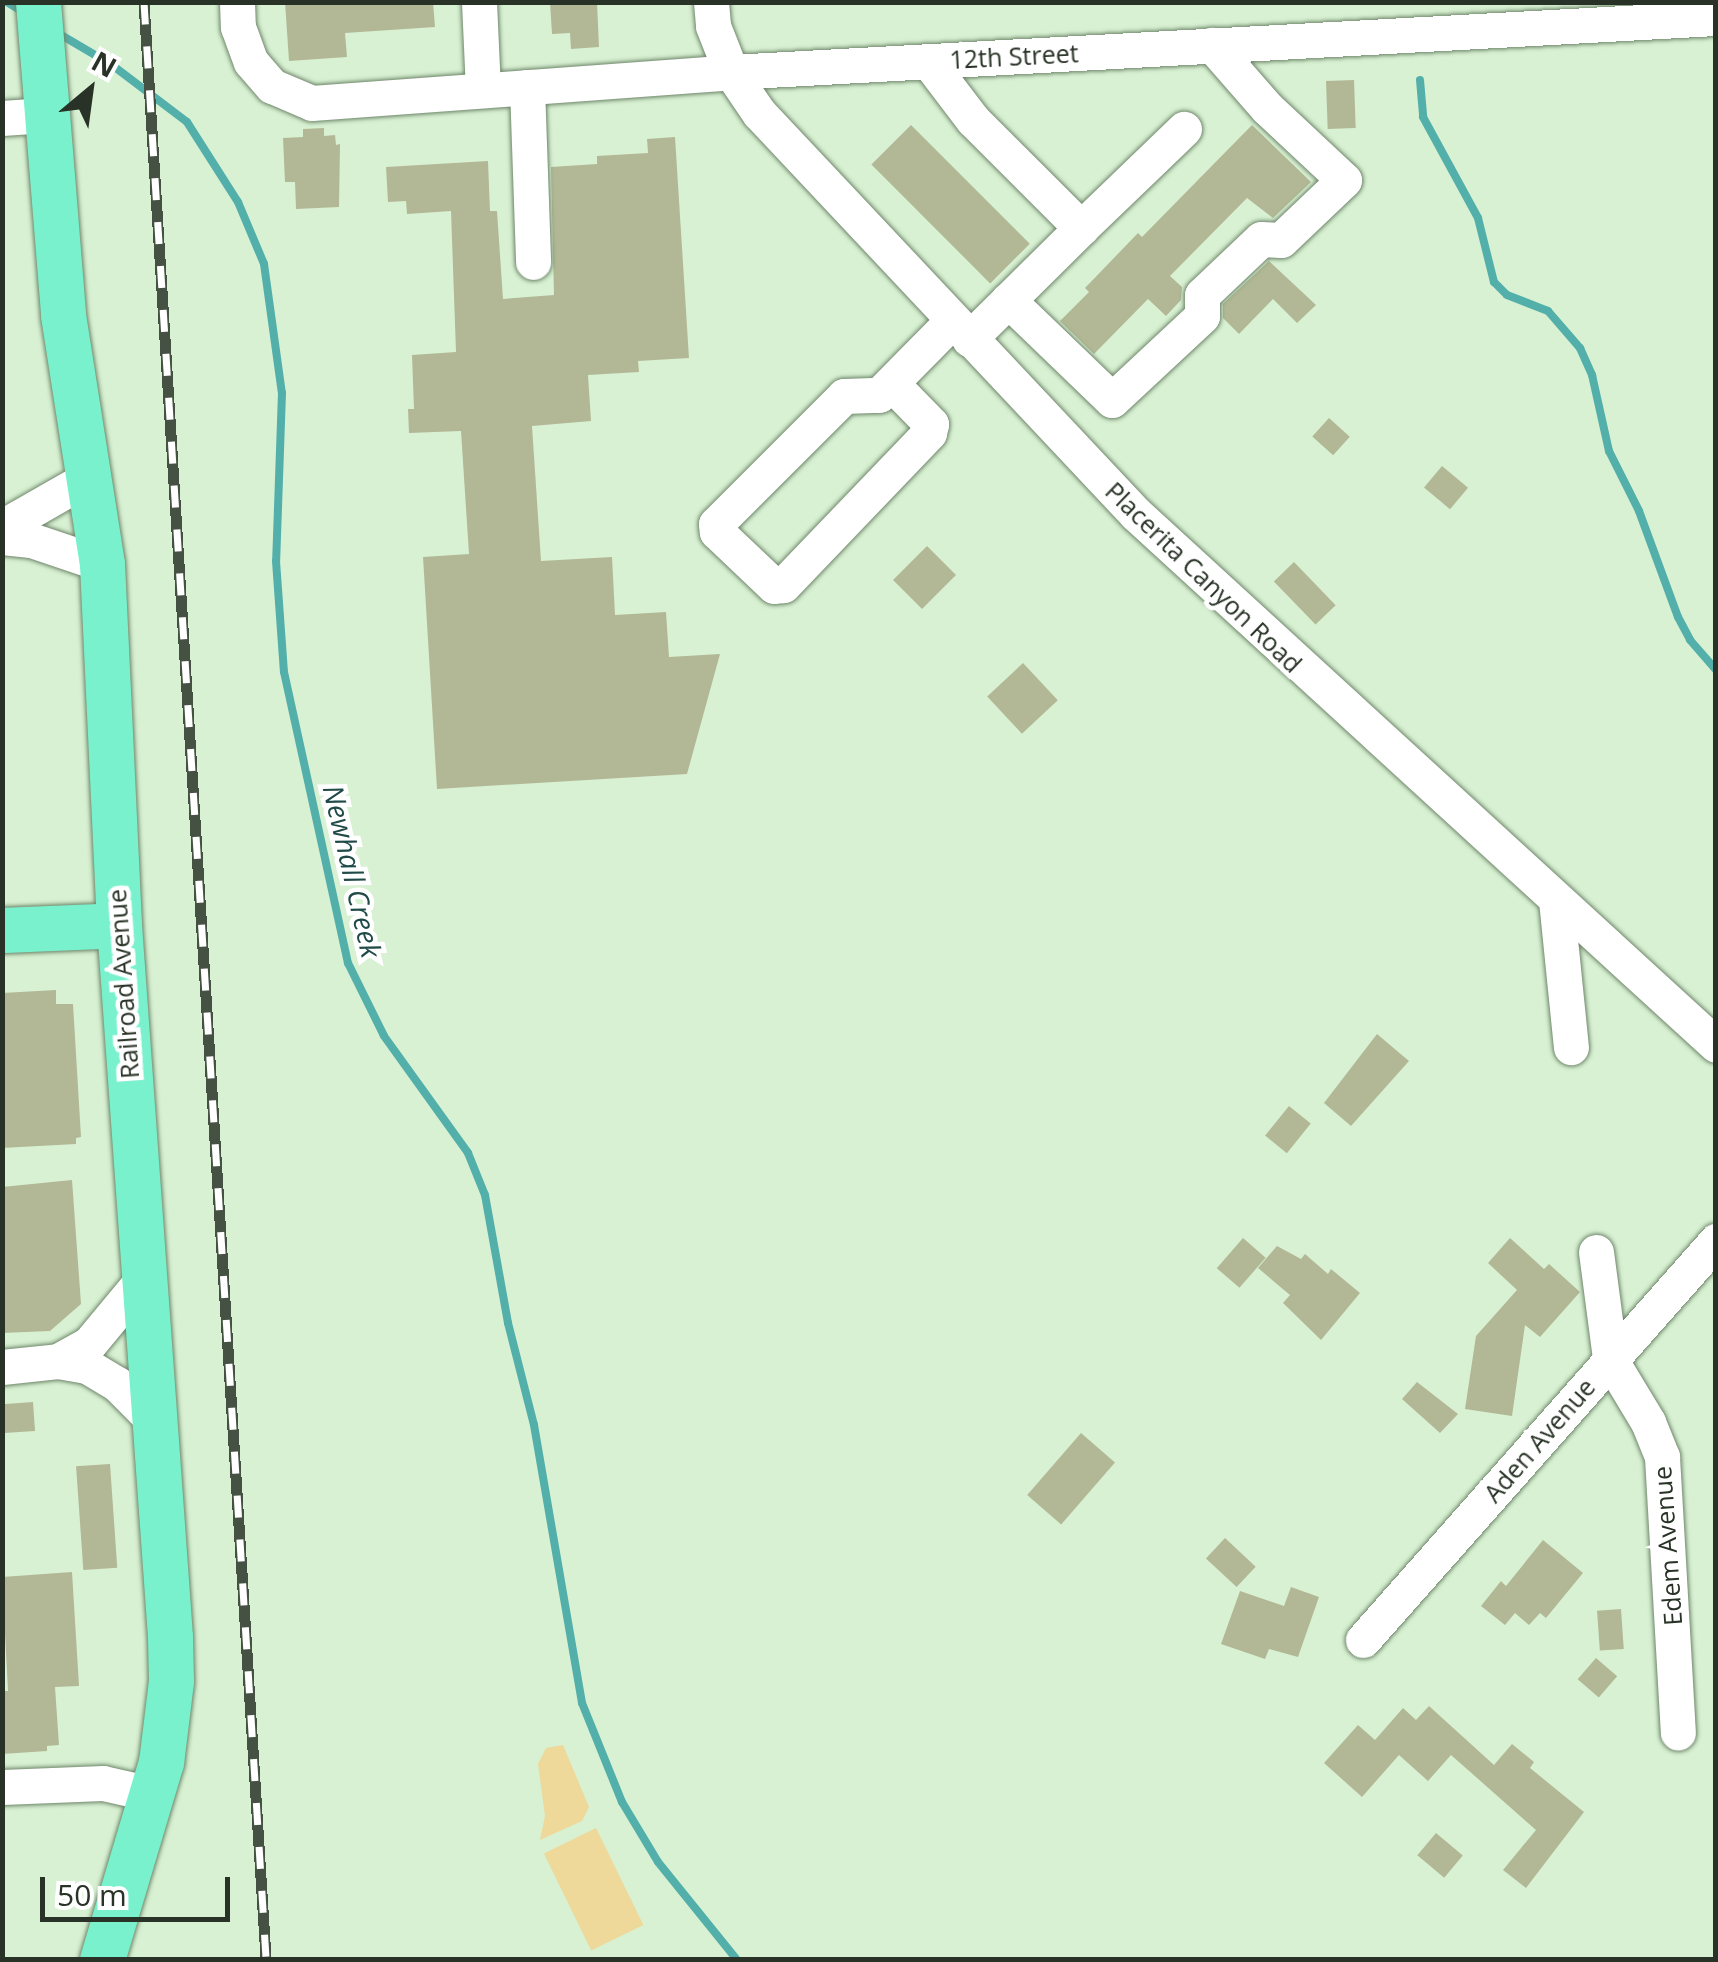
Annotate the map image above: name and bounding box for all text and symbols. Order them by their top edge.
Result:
street label: 12th Street [949,38,1079,74]
north arrow [40,40,140,140]
text: N [85,42,124,86]
street label: Placerita Canyon Road [1100,476,1308,678]
water label: Newhall Creek [317,781,389,961]
street label: Railroad Avenue [101,888,145,1080]
street label: Aden Avenue [1477,1372,1601,1508]
street label: Edem Avenue [1646,1465,1688,1627]
scale bar [45,1857,235,1919]
text: 50 m [57,1874,127,1915]

